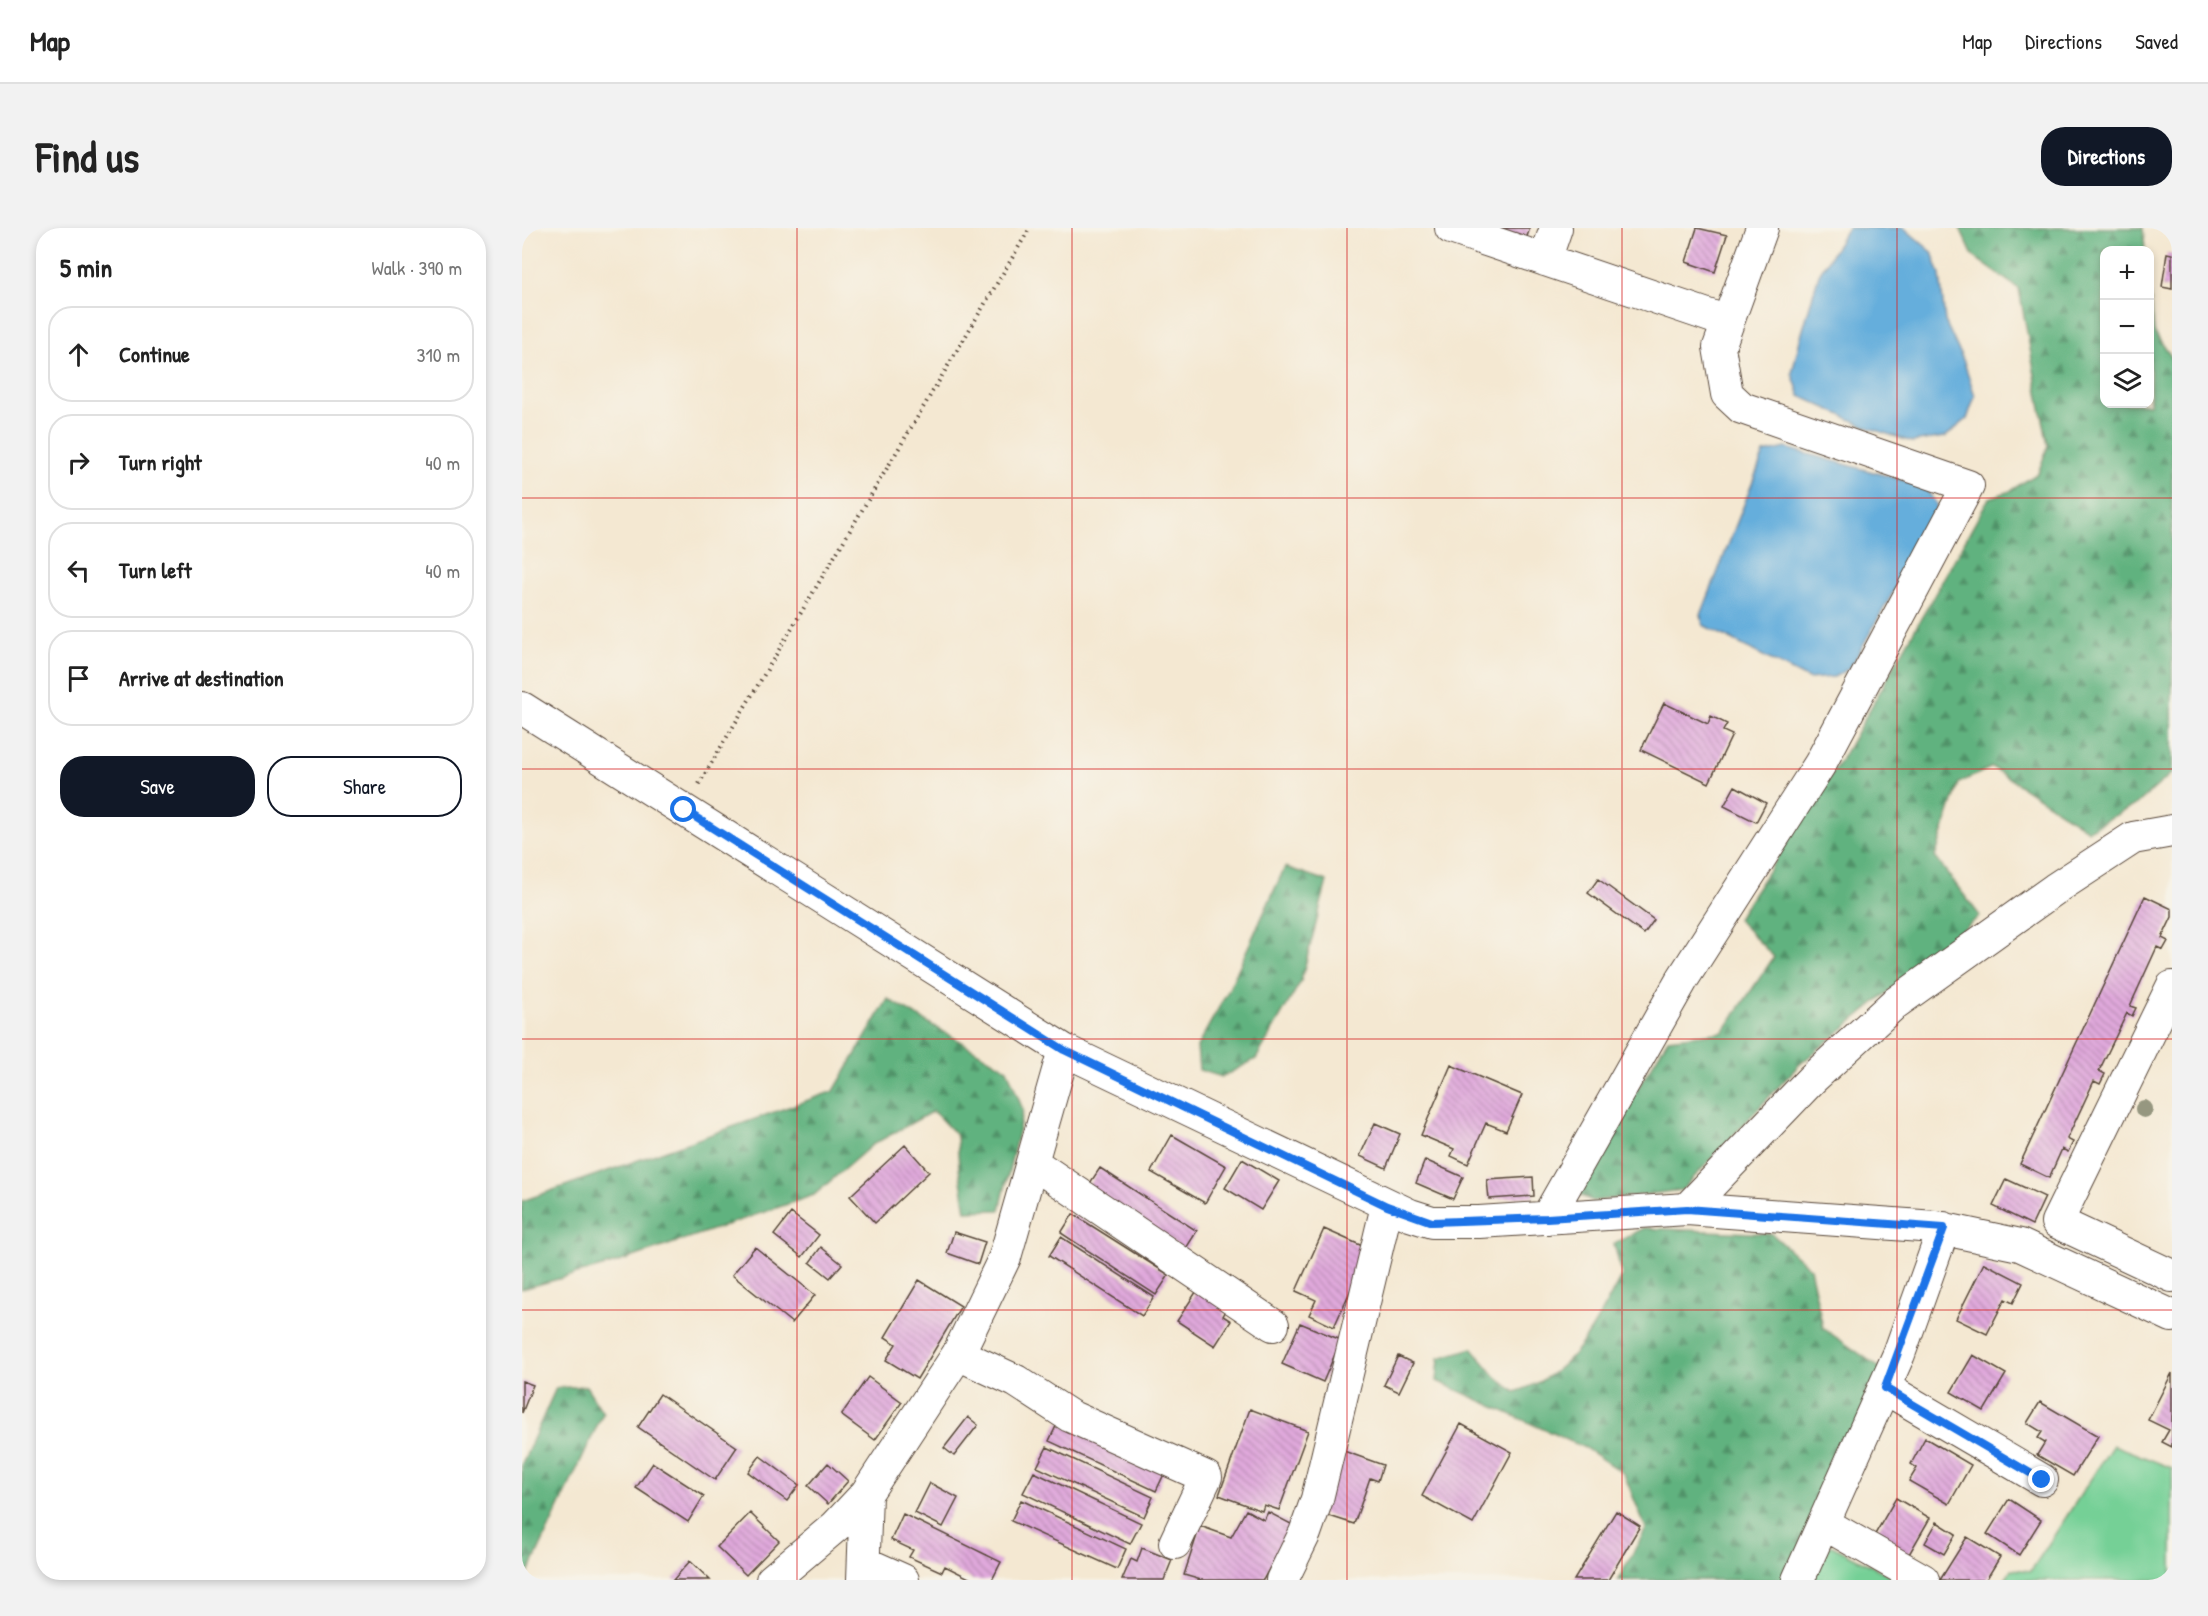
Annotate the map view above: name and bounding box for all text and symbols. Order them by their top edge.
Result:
text: Map [30,22,70,60]
text: Map [1962,27,1992,56]
text: Directions [2025,27,2102,56]
text: Saved [2135,27,2178,56]
button: Directions [2041,127,2172,186]
text: Find us [36,128,139,185]
map controls [2100,246,2154,408]
button: + [2100,246,2154,300]
text: 5 min [60,250,112,285]
text: Walk · 390 m [372,254,462,281]
button: − [2100,300,2154,354]
icon: ahead [62,338,95,371]
text: Continue [119,339,190,369]
text: 310 m [417,341,460,368]
button: layers [2100,354,2154,408]
icon: right [62,446,95,479]
text: Turn right [119,447,202,477]
text: 40 m [425,449,460,476]
icon: left [62,554,95,587]
text: Turn left [119,555,192,585]
text: 40 m [425,557,460,584]
icon: arrive [62,662,95,695]
text: Arrive at destination [119,663,284,693]
button: Save [60,756,255,817]
button: Share [267,756,462,817]
route start [670,796,696,822]
route end [2028,1466,2054,1492]

